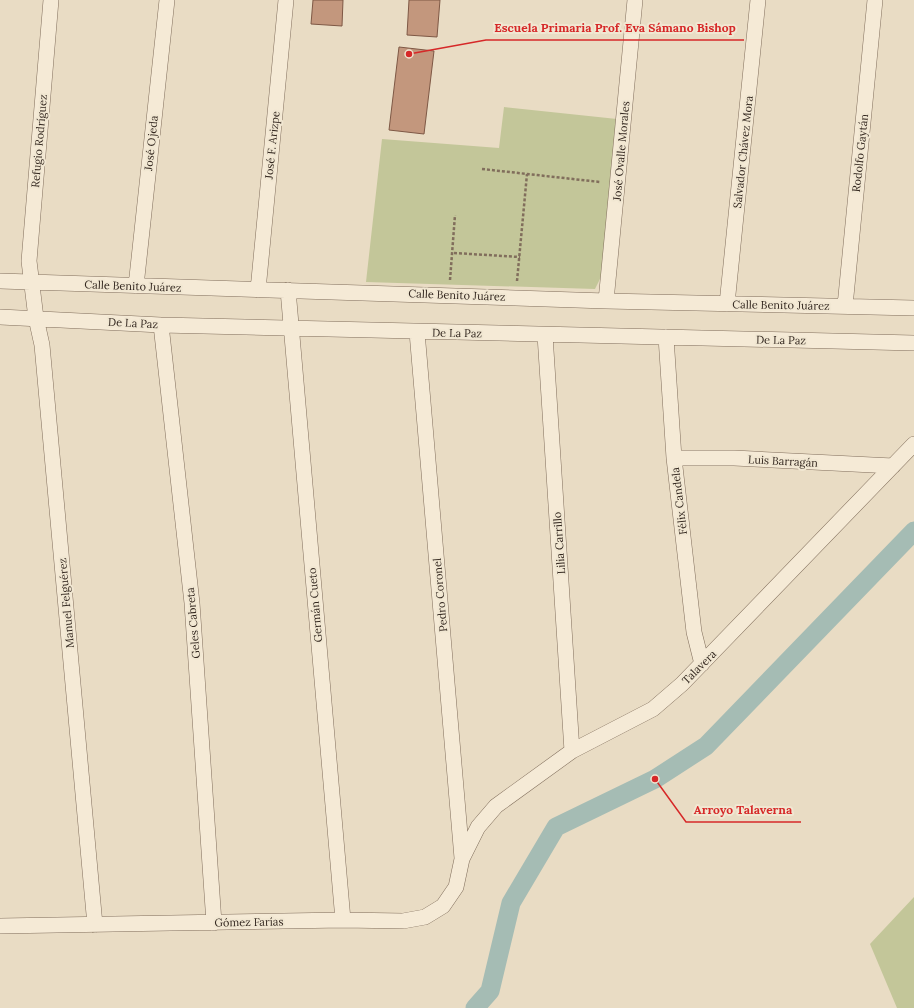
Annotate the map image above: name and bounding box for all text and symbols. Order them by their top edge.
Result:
callout: Escuela Primaria Prof. Eva Sámano Bishop [486,16,744,40]
text: Escuela Primaria Prof. Eva Sámano Bishop [494,20,736,35]
street label: Refugio Rodríguez [28,93,50,188]
street label: Salvador Chávez Mora [730,95,756,209]
street label: José Ovalle Morales [610,101,632,202]
street label: José F. Arizpe [261,110,283,181]
street label: Rodolfo Gaytán [849,113,871,193]
street label: José Ojeda [141,114,161,172]
street label: Calle Benito Juárez [84,277,182,295]
street label: Calle Benito Juárez [408,286,506,304]
street label: Calle Benito Juárez [732,297,830,313]
street label: De La Paz [108,315,159,331]
street label: De La Paz [432,326,483,340]
street label: De La Paz [756,333,807,347]
street label: Luis Barragán [748,452,819,470]
street label: Félix Candela [668,466,690,536]
street label: Lilia Carrillo [550,511,568,575]
street label: Manuel Felguérez [55,557,77,649]
street label: Pedro Coronel [430,558,450,632]
street label: Germán Cueto [305,567,325,643]
street label: Geles Cabreta [183,586,203,659]
street label: Talavera [679,647,719,687]
callout: Arroyo Talaverna [686,798,801,822]
text: Arroyo Talaverna [694,802,793,817]
street label: Gómez Farías [214,914,284,930]

